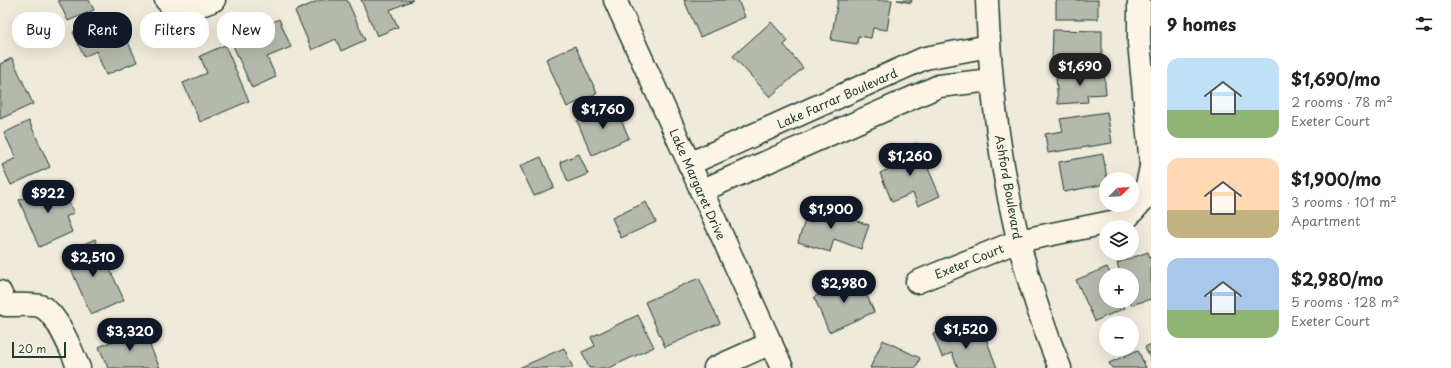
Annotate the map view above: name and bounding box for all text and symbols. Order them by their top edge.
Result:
text: 9 homes [1167,11,1236,37]
chip: Buy [12,12,65,48]
chip: Rent [73,12,132,48]
chip: Filters [140,12,209,48]
chip: New [217,12,275,48]
icon: filters [1413,13,1435,35]
pin: $1,690 [1047,53,1113,87]
text: $1,690 [1058,56,1102,75]
street label: Lake Farrar Boulevard [774,63,901,133]
text: $1,690/mo [1291,66,1380,92]
icon: home [1199,74,1247,122]
text: 2 rooms · 78 m² [1291,92,1393,111]
pin: $1,760 [570,96,636,130]
text: $1,760 [581,99,625,118]
text: Exeter Court [1291,111,1370,130]
street label: Lake Margaret Drive [665,126,731,242]
street label: Ashford Boulevard [991,133,1027,241]
pin: $1,260 [877,143,943,177]
text: $1,260 [888,146,932,165]
text: $1,900/mo [1291,166,1381,192]
north arrow [1099,172,1139,212]
map controls [1099,172,1139,356]
icon: home [1199,174,1247,222]
pin: $922 [24,180,72,214]
text: $922 [31,183,65,202]
text: 3 rooms · 101 m² [1291,192,1397,211]
pin: $1,900 [798,196,864,230]
text: $1,900 [809,199,853,218]
text: Apartment [1291,211,1360,230]
button: layers [1099,220,1139,260]
street label: Exeter Court [932,239,1006,283]
pin: $2,510 [60,244,126,278]
text: $2,510 [71,247,115,266]
text: $2,980/mo [1291,266,1383,292]
button: + [1099,268,1139,308]
pin: $2,980 [811,270,877,304]
text: $2,980 [821,273,867,292]
icon: home [1199,274,1247,322]
text: 5 rooms · 128 m² [1291,292,1399,311]
text: Exeter Court [1291,311,1370,330]
pin: $1,520 [933,316,999,350]
button: − [1099,316,1139,356]
pin: $3,320 [97,318,163,352]
text: $1,520 [944,319,988,338]
text: $3,320 [106,321,154,340]
scale bar [12,340,66,359]
text: 20 m [18,340,46,357]

